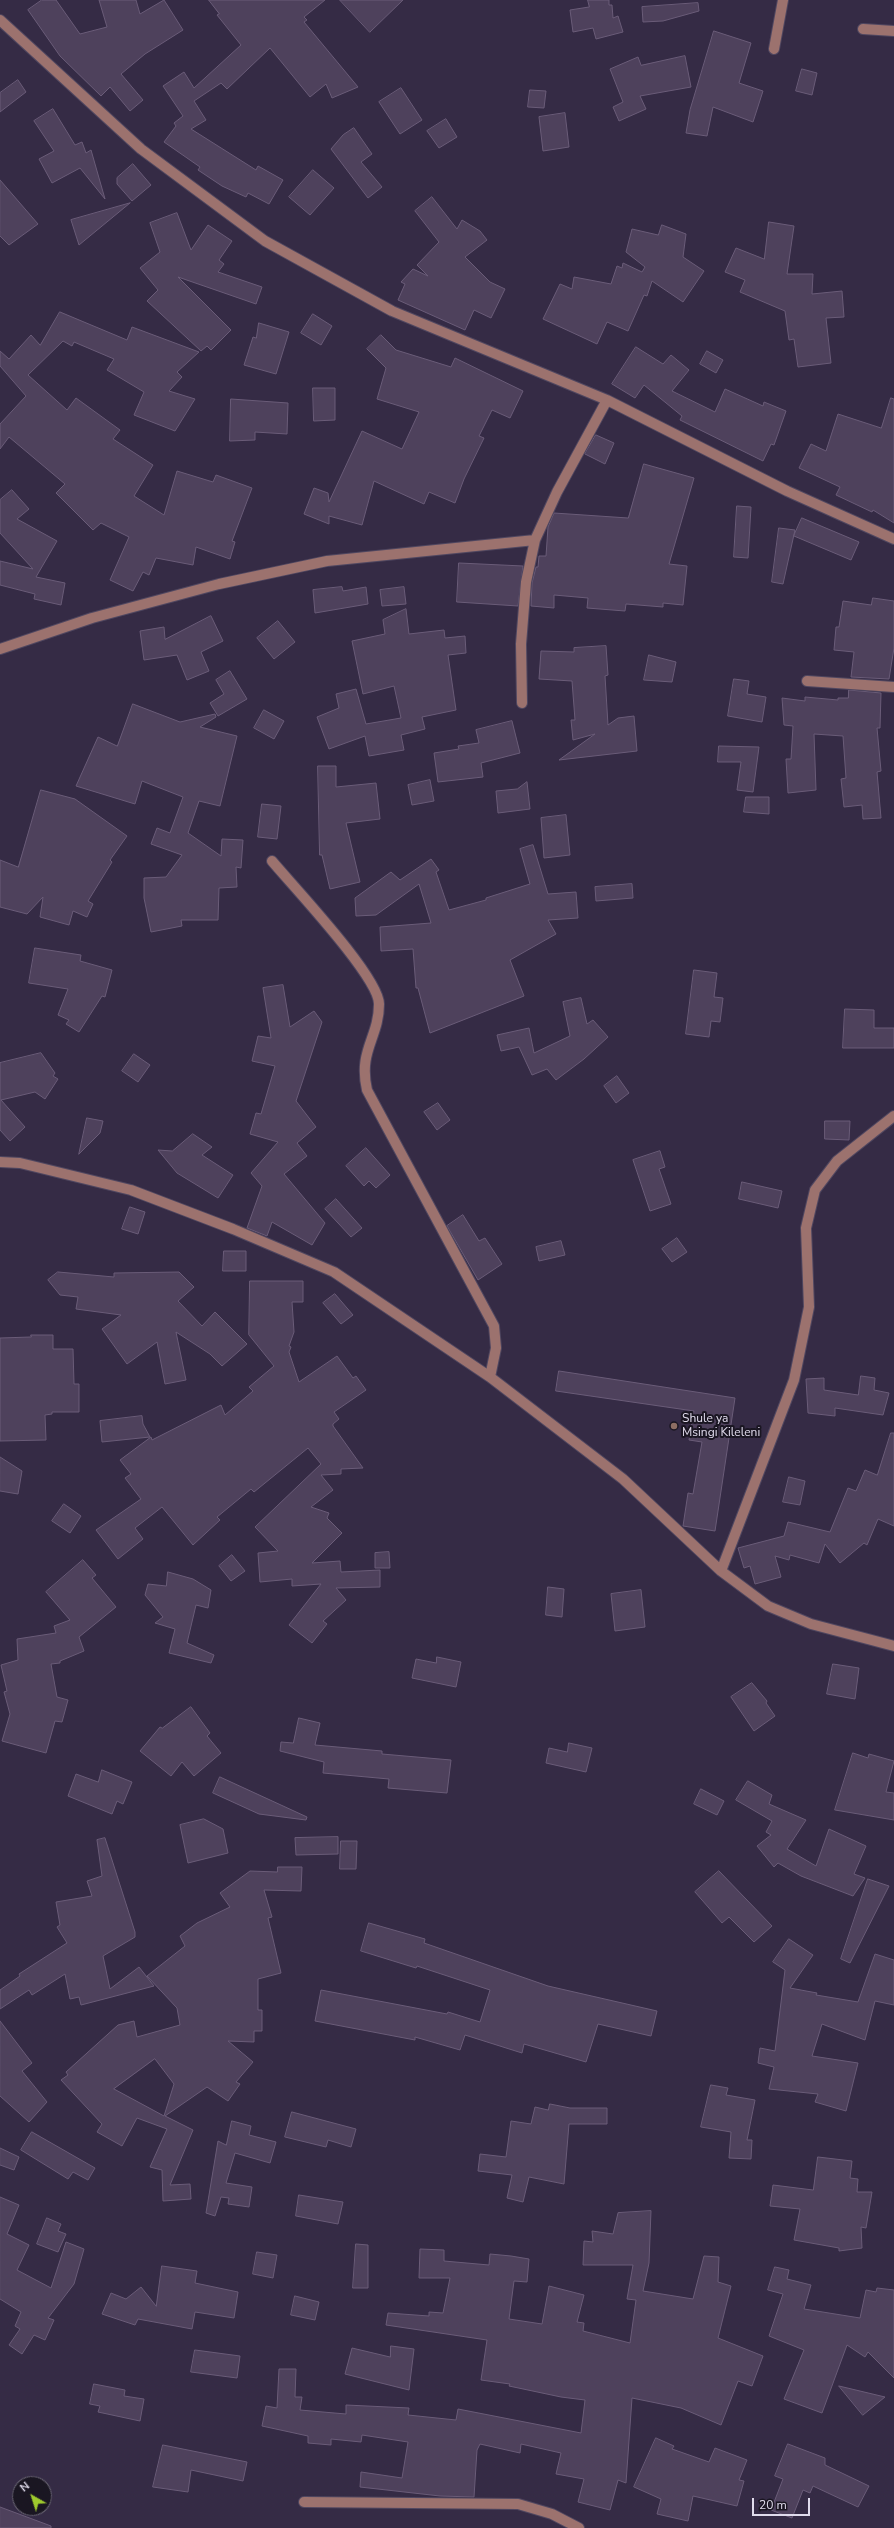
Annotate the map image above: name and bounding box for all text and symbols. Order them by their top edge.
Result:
place label: Shule ya Msingi Kileleni [682,1412,760,1440]
marker: Shule ya Msingi Kileleni [669,1421,679,1431]
north arrow [12,2476,52,2516]
text: N [17,2479,33,2495]
scale bar [754,2490,812,2516]
text: 20 m [759,2497,787,2513]

